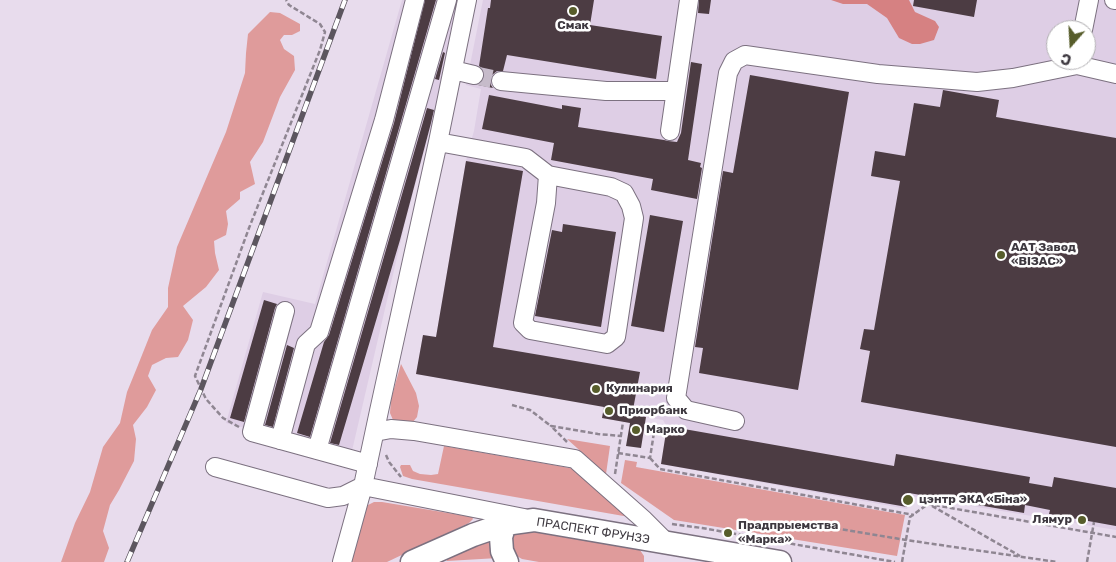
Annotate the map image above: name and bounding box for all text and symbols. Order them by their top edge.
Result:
marker: Смак [567,5,579,17]
place label: Смак [557,19,589,33]
north arrow [1046,20,1096,70]
text: С [1059,49,1074,68]
place label: ААТ Завод «ВІЗАС» [1011,241,1076,269]
marker: ААТ Завод «ВІЗАС» [995,249,1007,261]
place label: Кулинария [606,382,673,396]
marker: Кулинария [590,383,602,395]
place label: Приорбанк [619,404,687,418]
marker: Приорбанк [603,405,615,417]
place label: Марко [646,423,685,437]
marker: Марко [630,424,642,436]
marker: цэнтр ЭКА «Біна» [901,493,915,507]
place label: цэнтр ЭКА «Біна» [919,493,1027,507]
place label: Лямур [1032,513,1072,527]
marker: Лямур [1076,514,1088,526]
street label: ПРАСПЕКТ ФРУНЗЭ [535,515,651,547]
place label: Прадпрыемства «Марка» [738,519,838,547]
marker: Прадпрыемства «Марка» [722,527,734,539]

